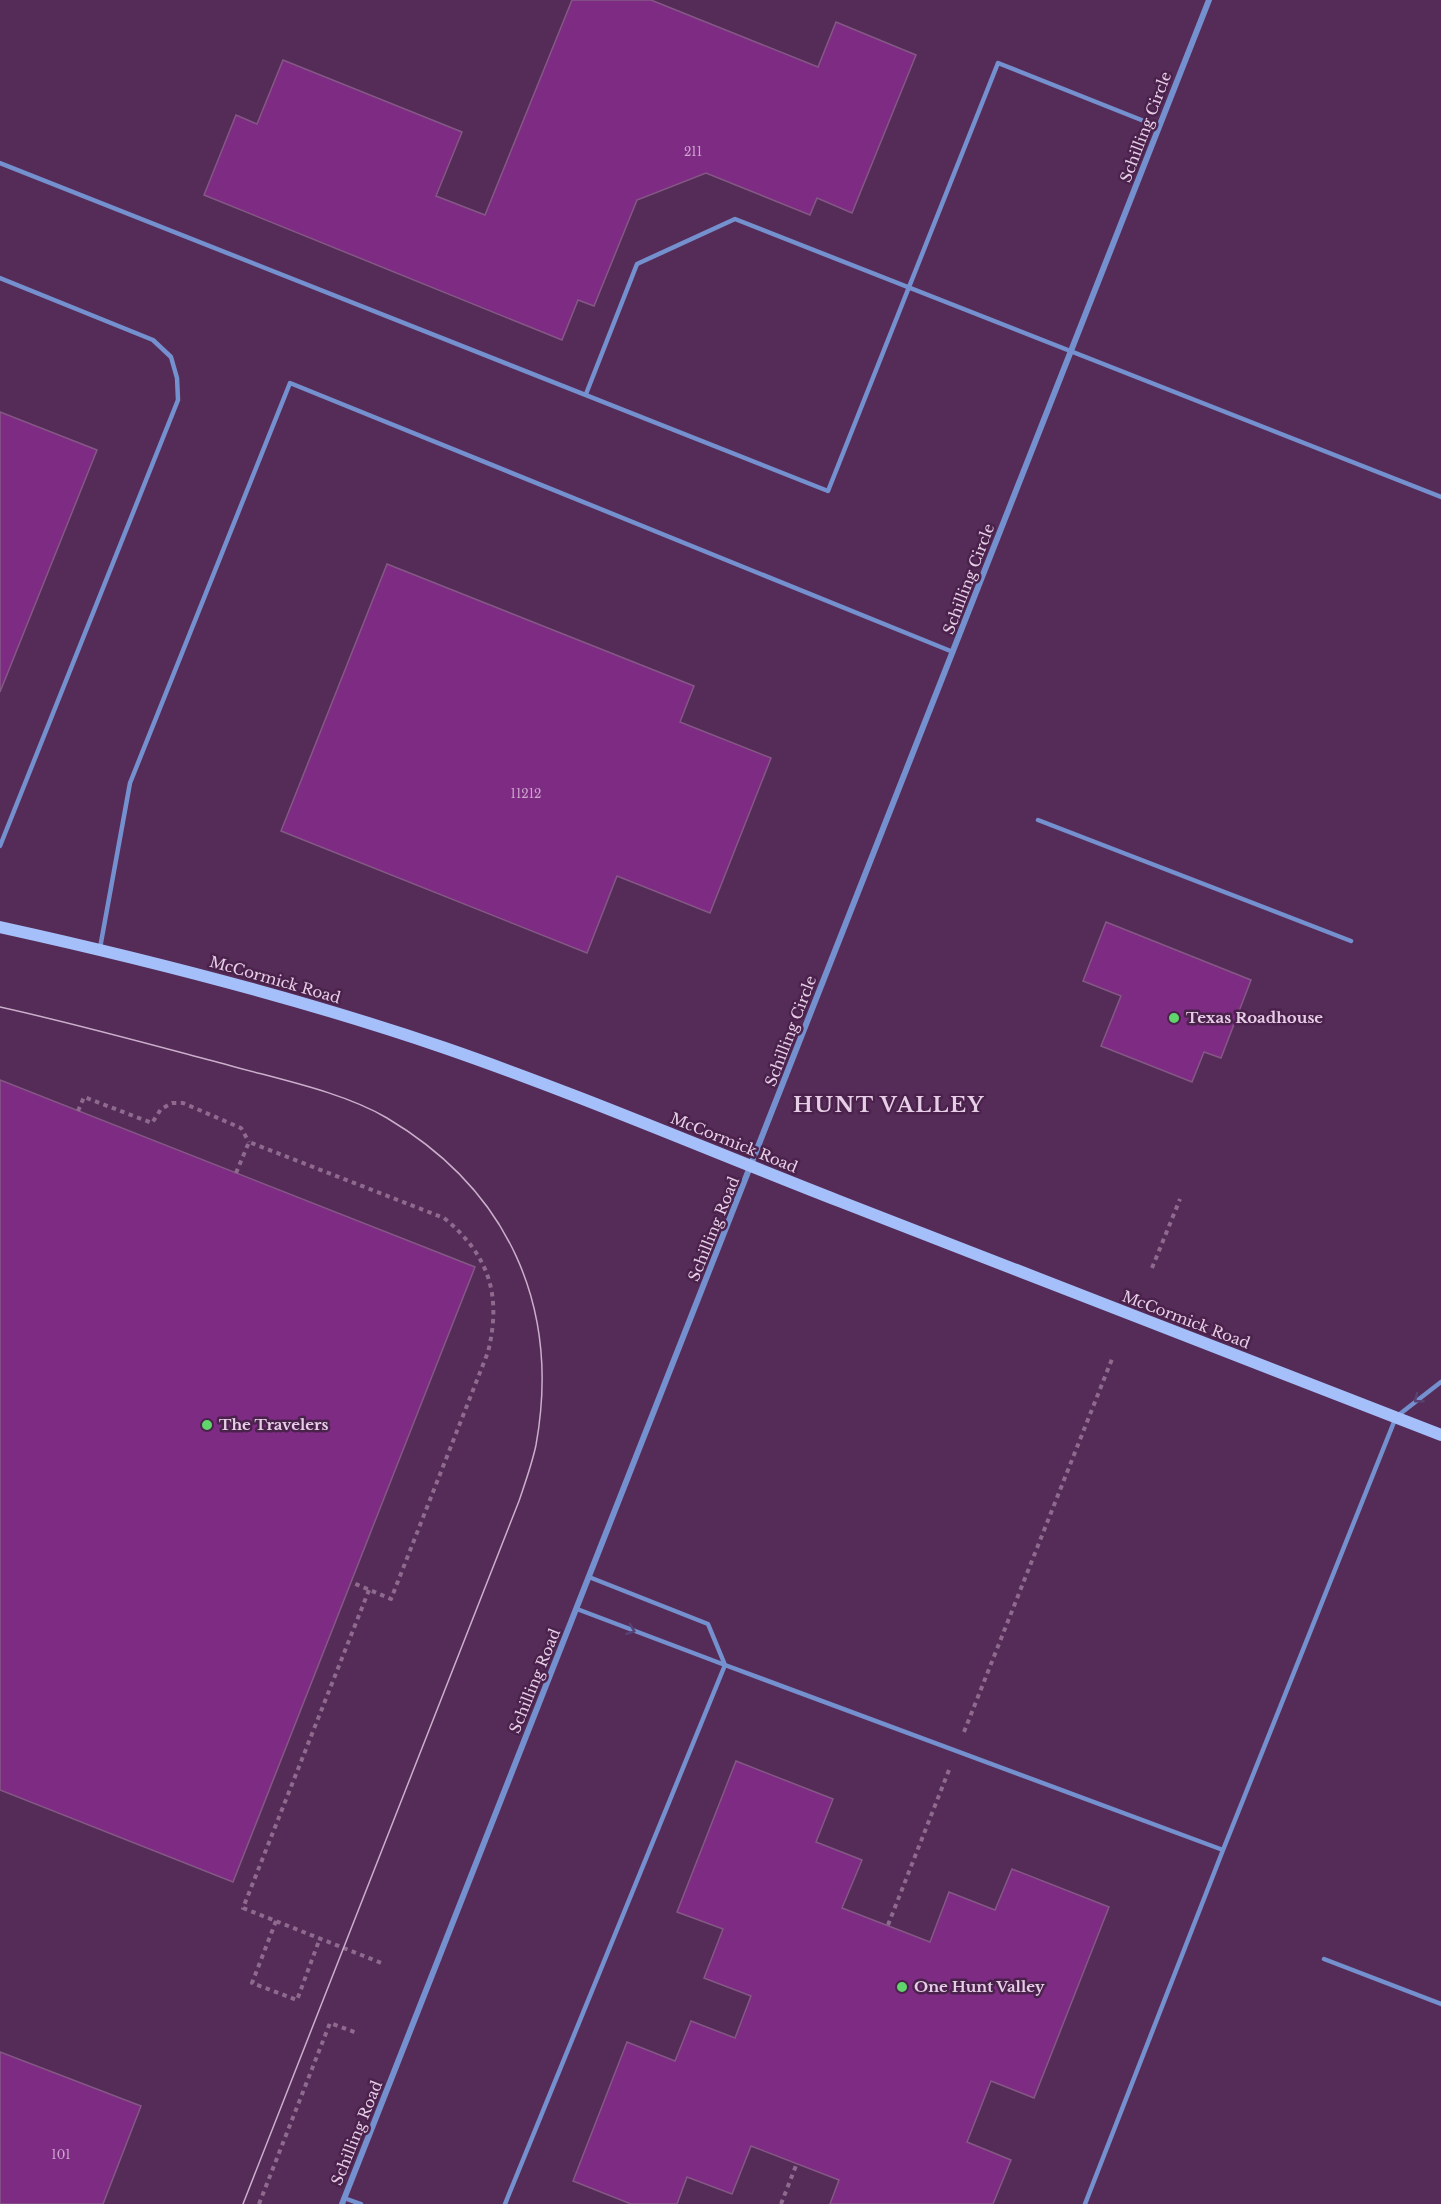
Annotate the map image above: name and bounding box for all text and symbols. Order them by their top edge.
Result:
street label: Schilling Circle [1116,69,1175,185]
house number: 211 [684,144,702,159]
street label: Schilling Circle [939,521,998,637]
house number: 11212 [511,786,541,801]
street label: McCormick Road [207,952,343,1007]
street label: Schilling Circle [761,973,820,1089]
place label: Texas Roadhouse [1186,1008,1323,1027]
marker: Texas Roadhouse [1167,1011,1181,1025]
district label: HUNT VALLEY [793,1092,985,1118]
street label: McCormick Road [668,1108,801,1177]
street label: Schilling Road [684,1174,743,1284]
street label: McCormick Road [1120,1286,1253,1353]
one-way arrow [1414,1392,1425,1403]
place label: The Travelers [219,1415,329,1434]
marker: The Travelers [200,1418,214,1432]
one-way arrow [625,1623,636,1635]
street label: Schilling Road [505,1626,564,1736]
place label: One Hunt Valley [914,1977,1045,1996]
marker: One Hunt Valley [895,1980,909,1994]
street label: Schilling Road [327,2078,386,2188]
house number: 101 [51,2147,71,2162]

